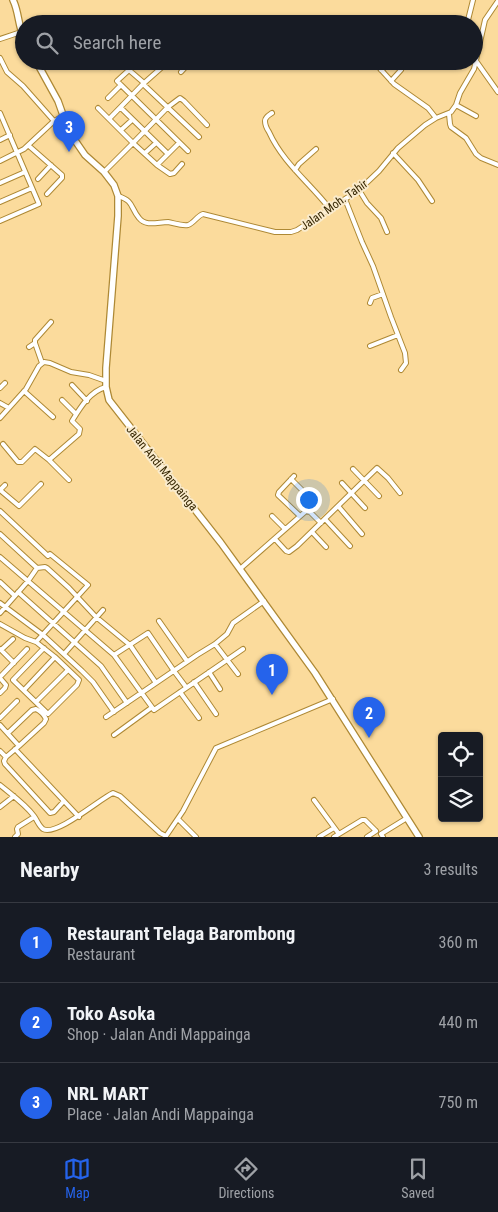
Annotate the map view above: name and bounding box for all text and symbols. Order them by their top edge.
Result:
search box [15,15,483,70]
icon: search [33,29,61,57]
text: Search here [73,31,161,54]
pin: 3 [53,111,85,152]
street label: Jalan Moh. Tahir [298,176,371,233]
street label: Jalan Andi Mappainga [123,423,201,514]
your location [296,487,322,513]
pin: 1 [256,654,288,695]
pin: 2 [353,697,385,738]
map controls [438,732,483,822]
button: locate [438,732,483,777]
button: layers [438,777,483,822]
text: Nearby [20,858,79,882]
text: 3 results [423,860,478,879]
text: Restaurant Telaga Barombong [67,922,295,945]
text: 1 [32,933,40,952]
text: 360 m [439,933,478,952]
text: Restaurant [67,945,135,964]
text: Toko Asoka [67,1002,155,1025]
text: 2 [32,1013,40,1032]
text: 440 m [439,1013,478,1032]
text: Shop · Jalan Andi Mappainga [67,1025,251,1044]
text: NRL MART [67,1082,149,1105]
text: 3 [32,1093,40,1112]
text: 750 m [439,1093,478,1112]
text: Place · Jalan Andi Mappainga [67,1105,254,1124]
tab: Map [63,1155,91,1201]
tab: Directions [218,1155,274,1201]
tab: Saved [401,1155,435,1201]

